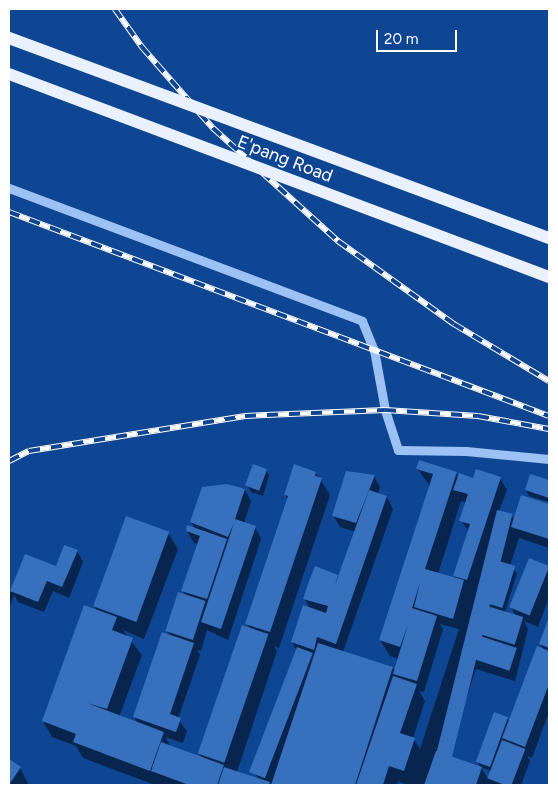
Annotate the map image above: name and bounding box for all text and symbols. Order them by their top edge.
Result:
scale bar [378,20,459,52]
text: 20 m [384,30,418,48]
street label: E'pang Road [234,131,336,187]

